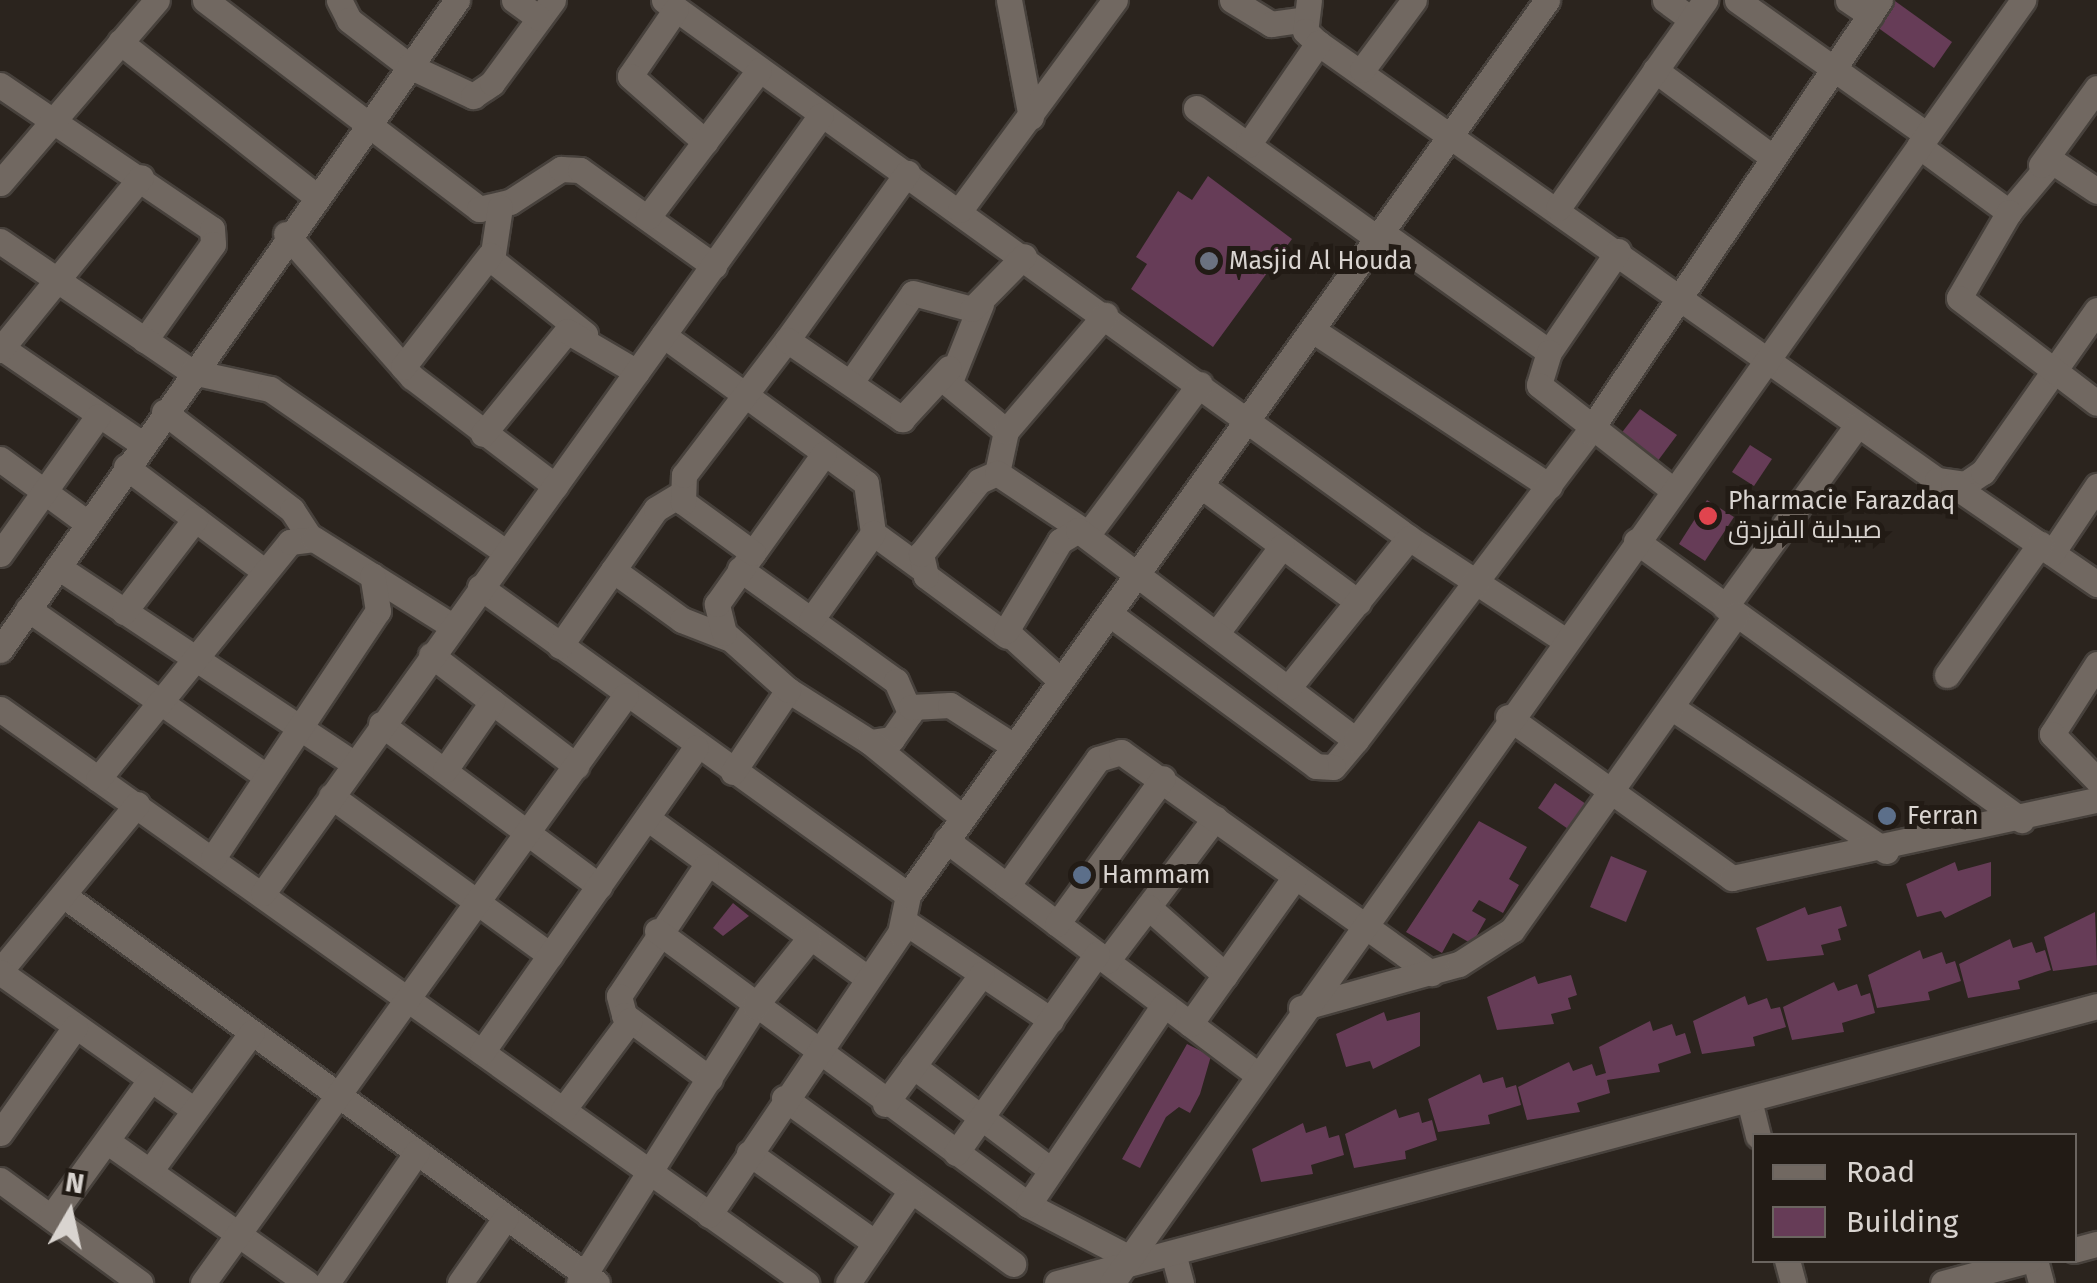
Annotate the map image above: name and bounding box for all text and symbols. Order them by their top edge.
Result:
place label: Masjid Al Houda [1229,246,1412,276]
marker: Masjid Al Houda [1198,250,1220,272]
place label: Pharmacie Farazdaq صيدلية الفرزدق [1728,487,1955,546]
marker: Pharmacie Farazdaq صيدلية الفرزدق [1697,505,1719,527]
place label: Ferran [1907,801,1979,831]
marker: Ferran [1876,805,1898,827]
place label: Hammam [1102,860,1210,890]
marker: Hammam [1071,864,1093,886]
legend [1752,1133,2077,1263]
text: Road [1846,1154,1915,1190]
north arrow [20,1163,120,1263]
text: N [63,1165,87,1201]
text: Building [1846,1204,1958,1240]

